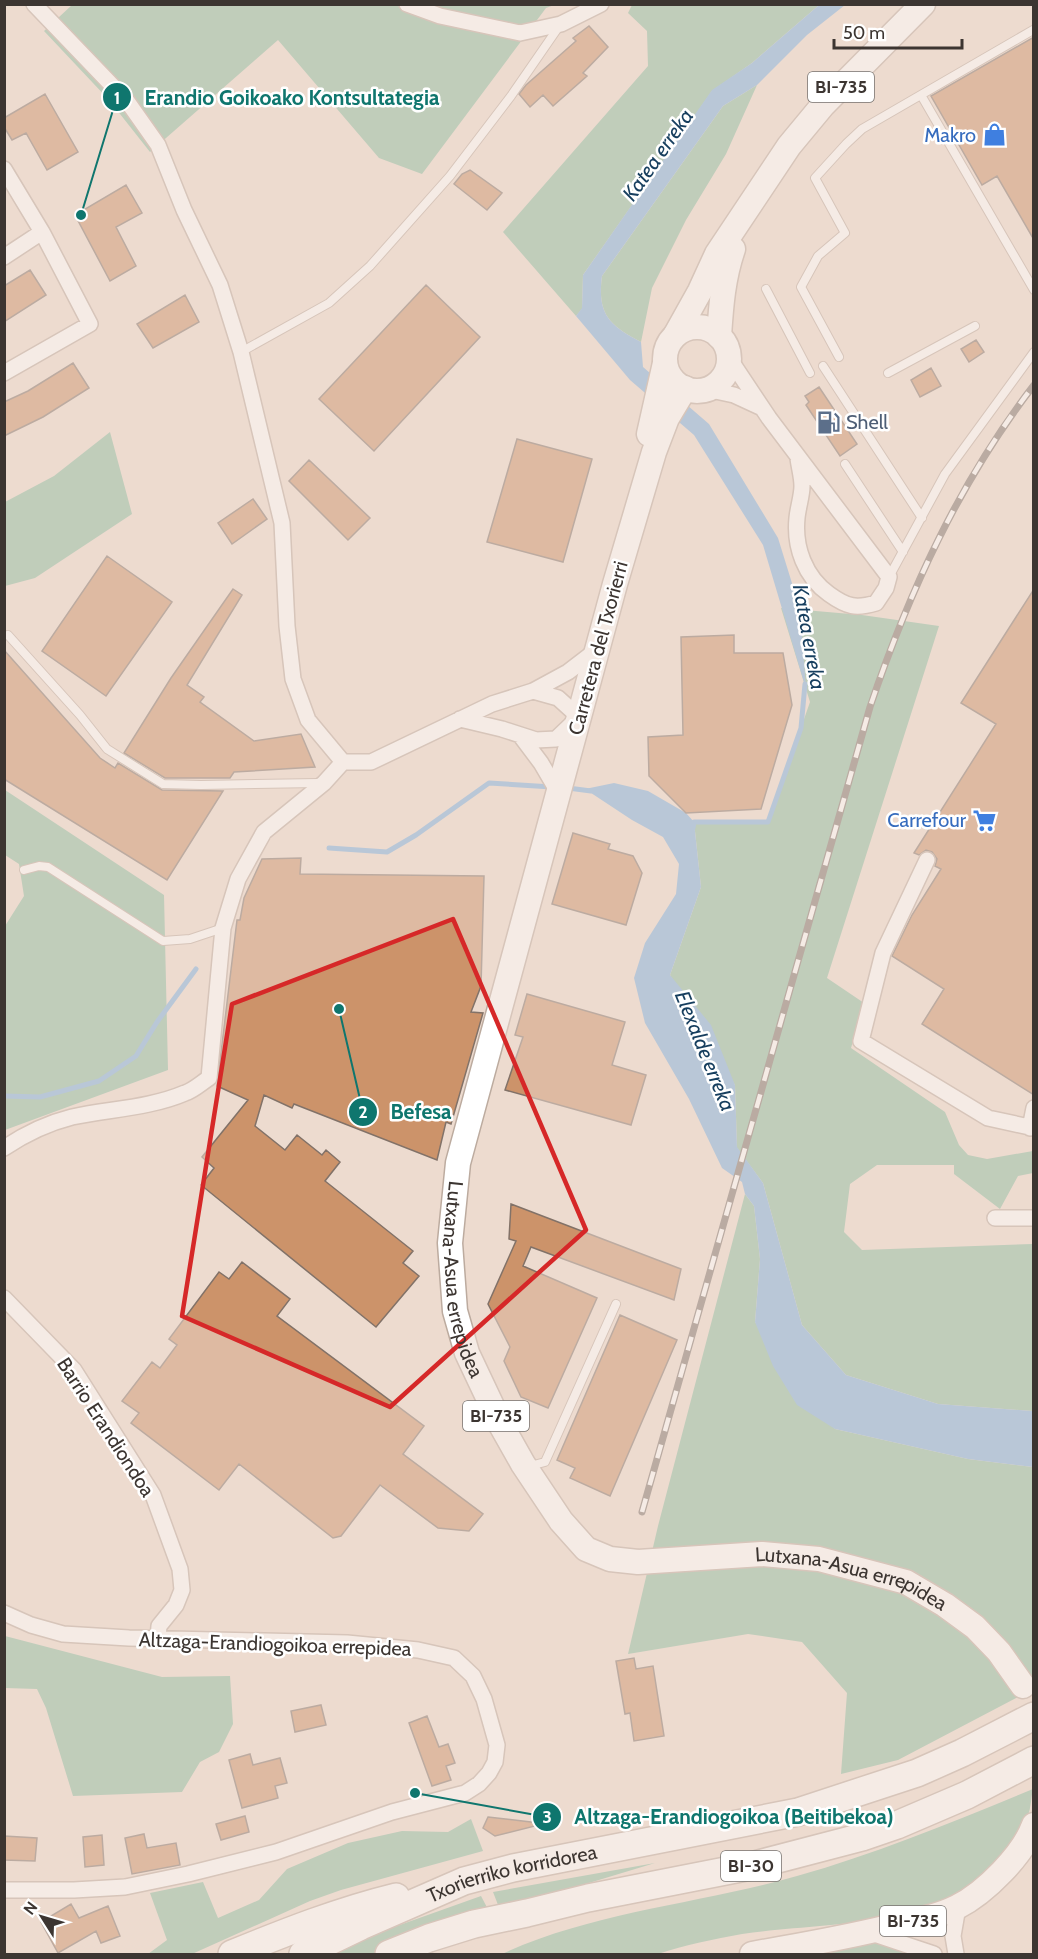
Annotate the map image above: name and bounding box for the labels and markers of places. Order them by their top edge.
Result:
callout: Erandio Goikoako Kontsultategia [102,78,451,117]
shop icon: Makro [981,122,1007,148]
place label: Makro [924,123,976,147]
fuel station icon: Shell [815,409,841,435]
place label: Shell [846,410,888,434]
supermarket icon: Carrefour [971,807,997,833]
place label: Carrefour [887,808,967,832]
callout: Befesa [348,1092,464,1131]
callout: Altzaga-Erandiogoikoa (Beitibekoa) [532,1797,906,1836]

